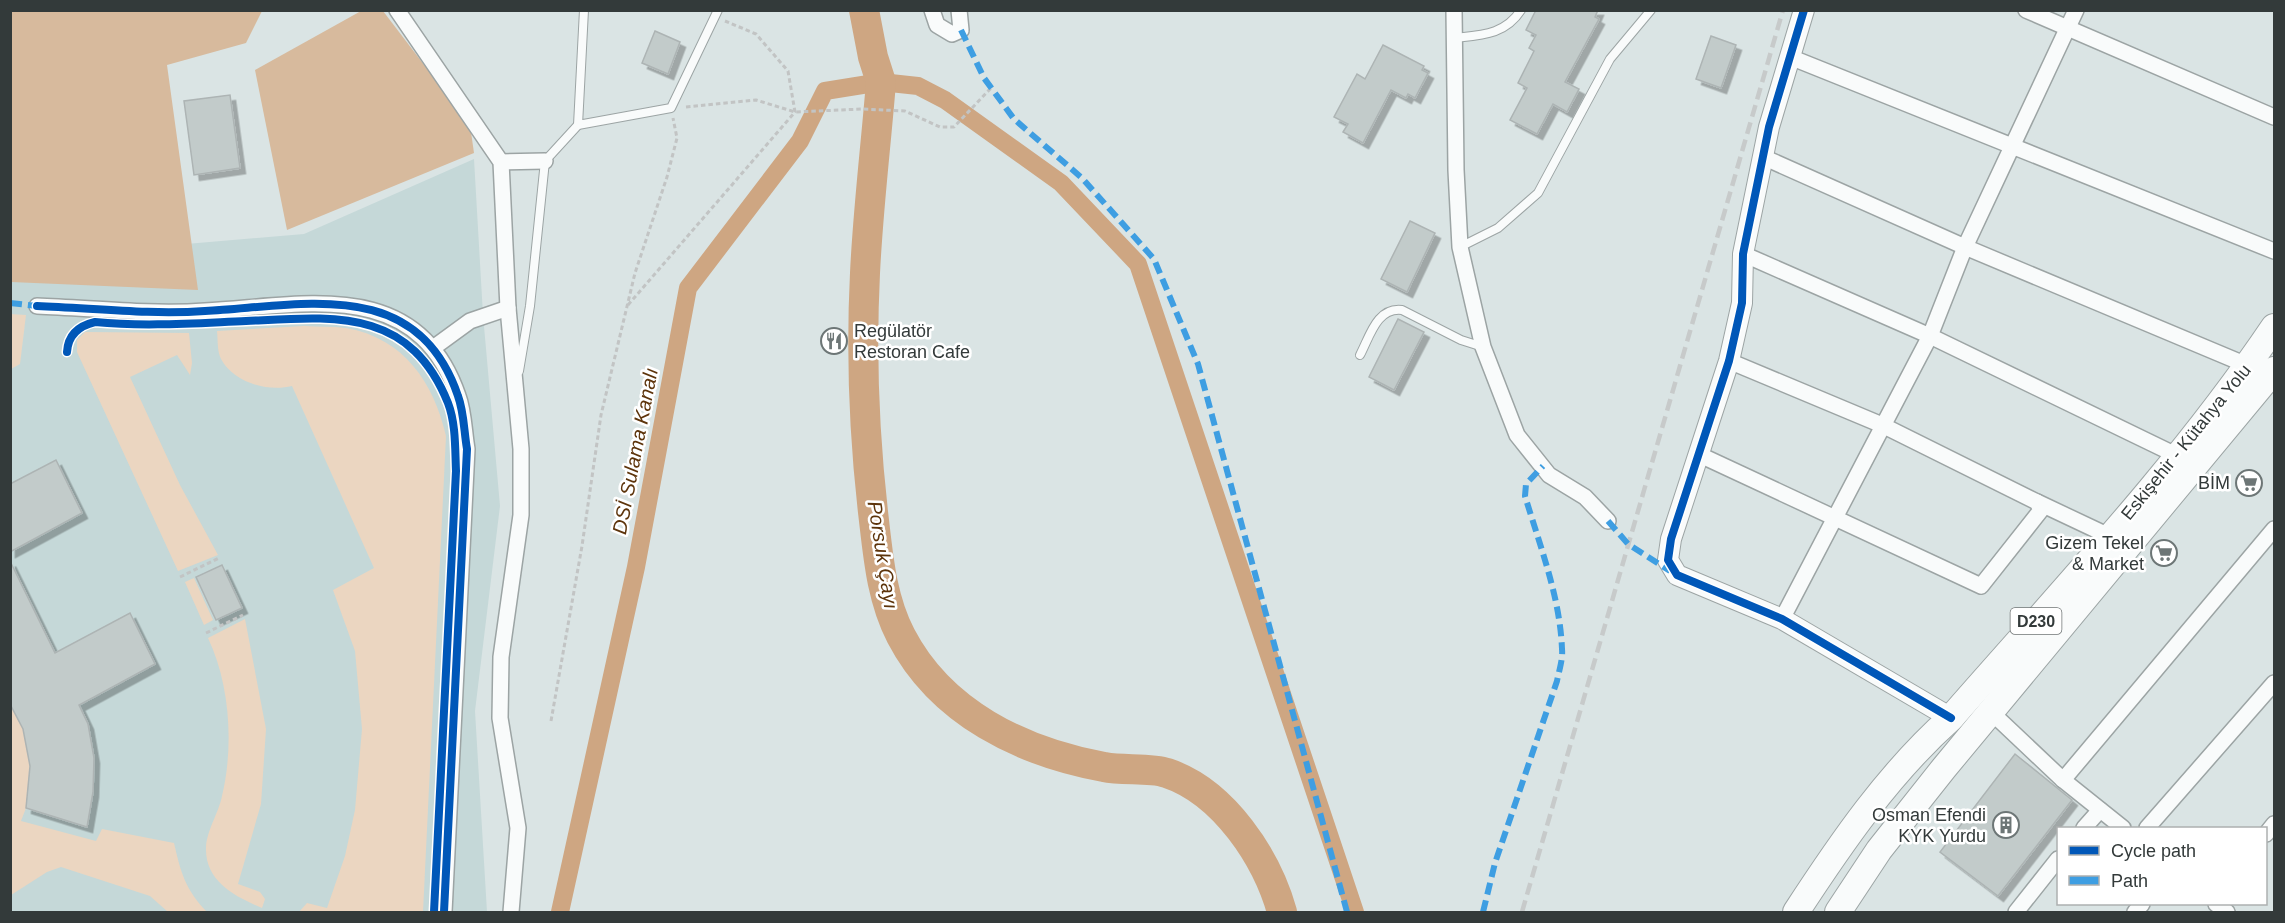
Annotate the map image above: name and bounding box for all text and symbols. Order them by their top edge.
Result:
place label: Regülatör Restoran Cafe [854,321,970,362]
restaurant icon: Regülatör Restoran Cafe [819,326,849,356]
street label: Eskişehir - Kütahya Yolu [2117,360,2255,524]
water label: DSİ Sulama Kanalı [608,366,662,536]
supermarket icon: BİM [2234,468,2264,498]
place label: BİM [2198,473,2230,493]
water label: Porsuk Çayı [864,499,902,611]
place label: Gizem Tekel & Market [2045,533,2144,574]
supermarket icon: Gizem Tekel & Market [2149,538,2179,568]
road number: D230 [2010,608,2062,634]
place label: Osman Efendi KYK Yurdu [1872,805,1986,846]
building icon: Osman Efendi KYK Yurdu [1991,810,2021,840]
legend [2057,827,2267,905]
text: Cycle path [2111,841,2196,861]
text: Path [2111,871,2148,891]

